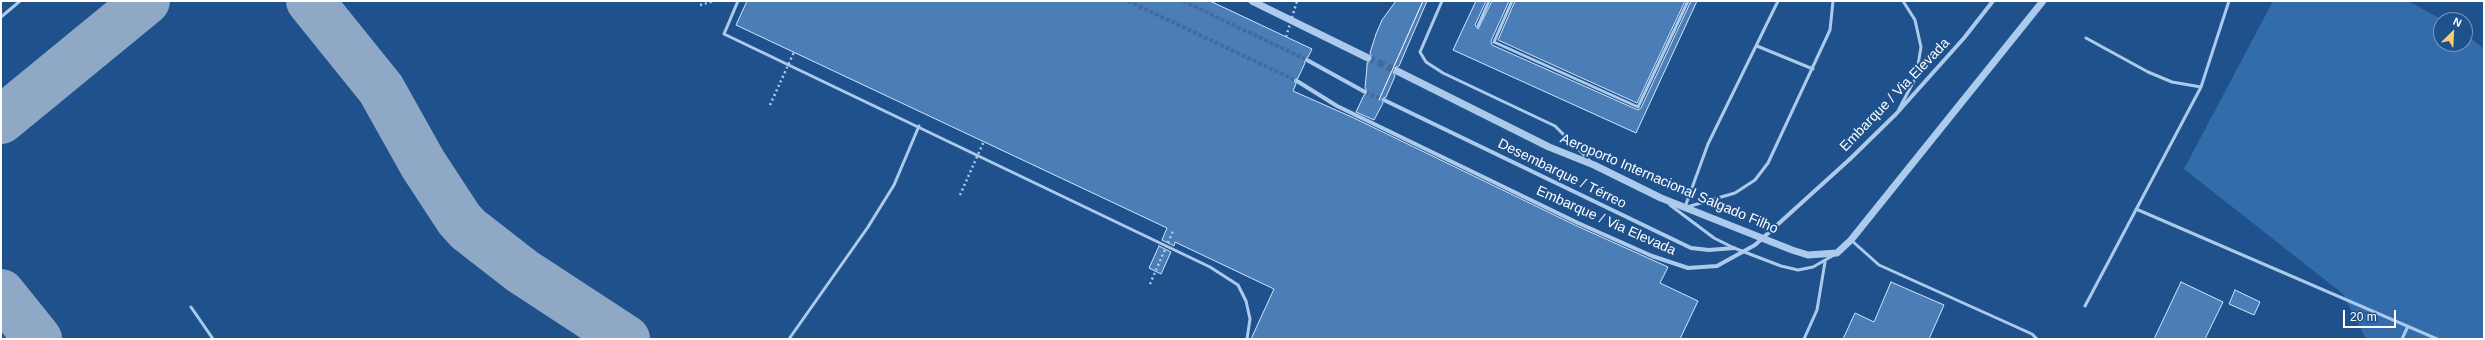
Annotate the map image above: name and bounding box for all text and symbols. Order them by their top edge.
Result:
north arrow [2433,12,2473,52]
text: N [2451,15,2464,29]
street label: Embarque / Via Elevada [1837,35,1953,155]
street label: Aeroporto Internacional Salgado Filho [1558,130,1780,238]
street label: Desembarque / Térreo [1495,136,1629,212]
street label: Embarque / Via Elevada [1534,183,1678,259]
scale bar [2345,302,2398,328]
text: 20 m [2350,310,2377,324]

